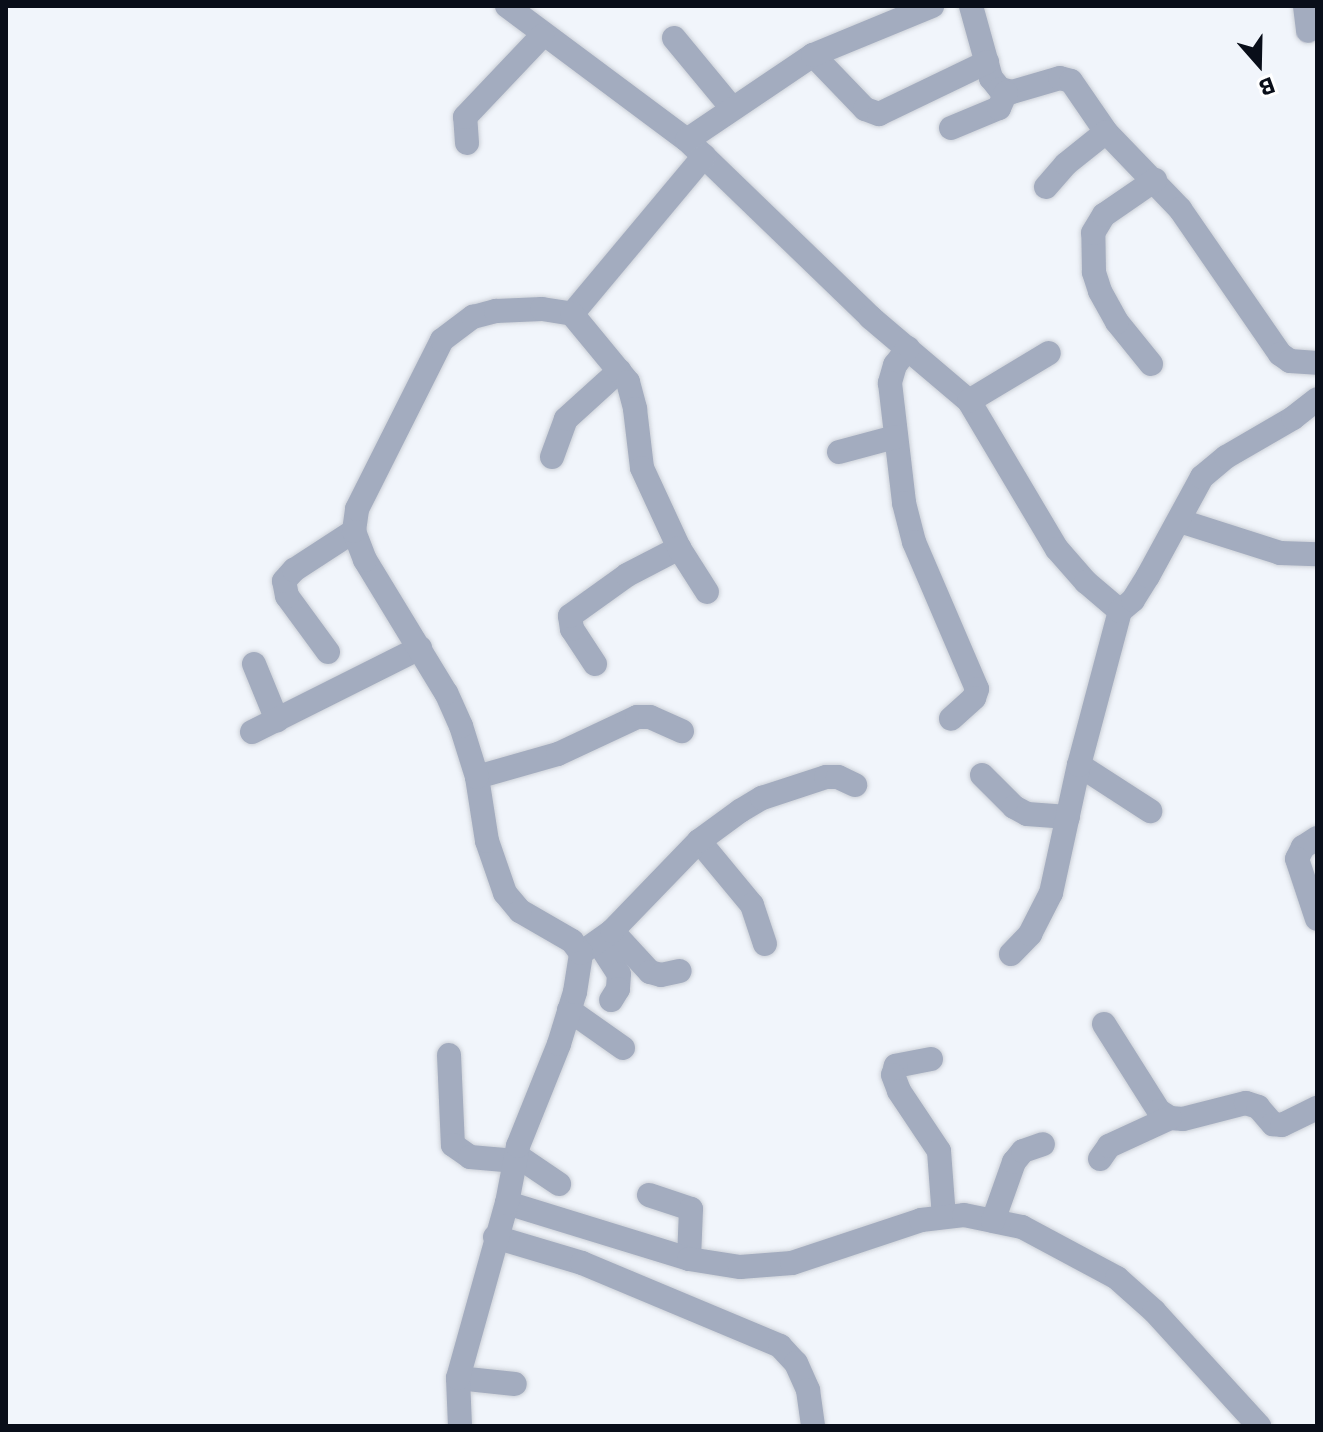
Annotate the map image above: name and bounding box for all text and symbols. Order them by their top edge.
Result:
north arrow [1219,24,1299,104]
text: B [1256,72,1279,102]

